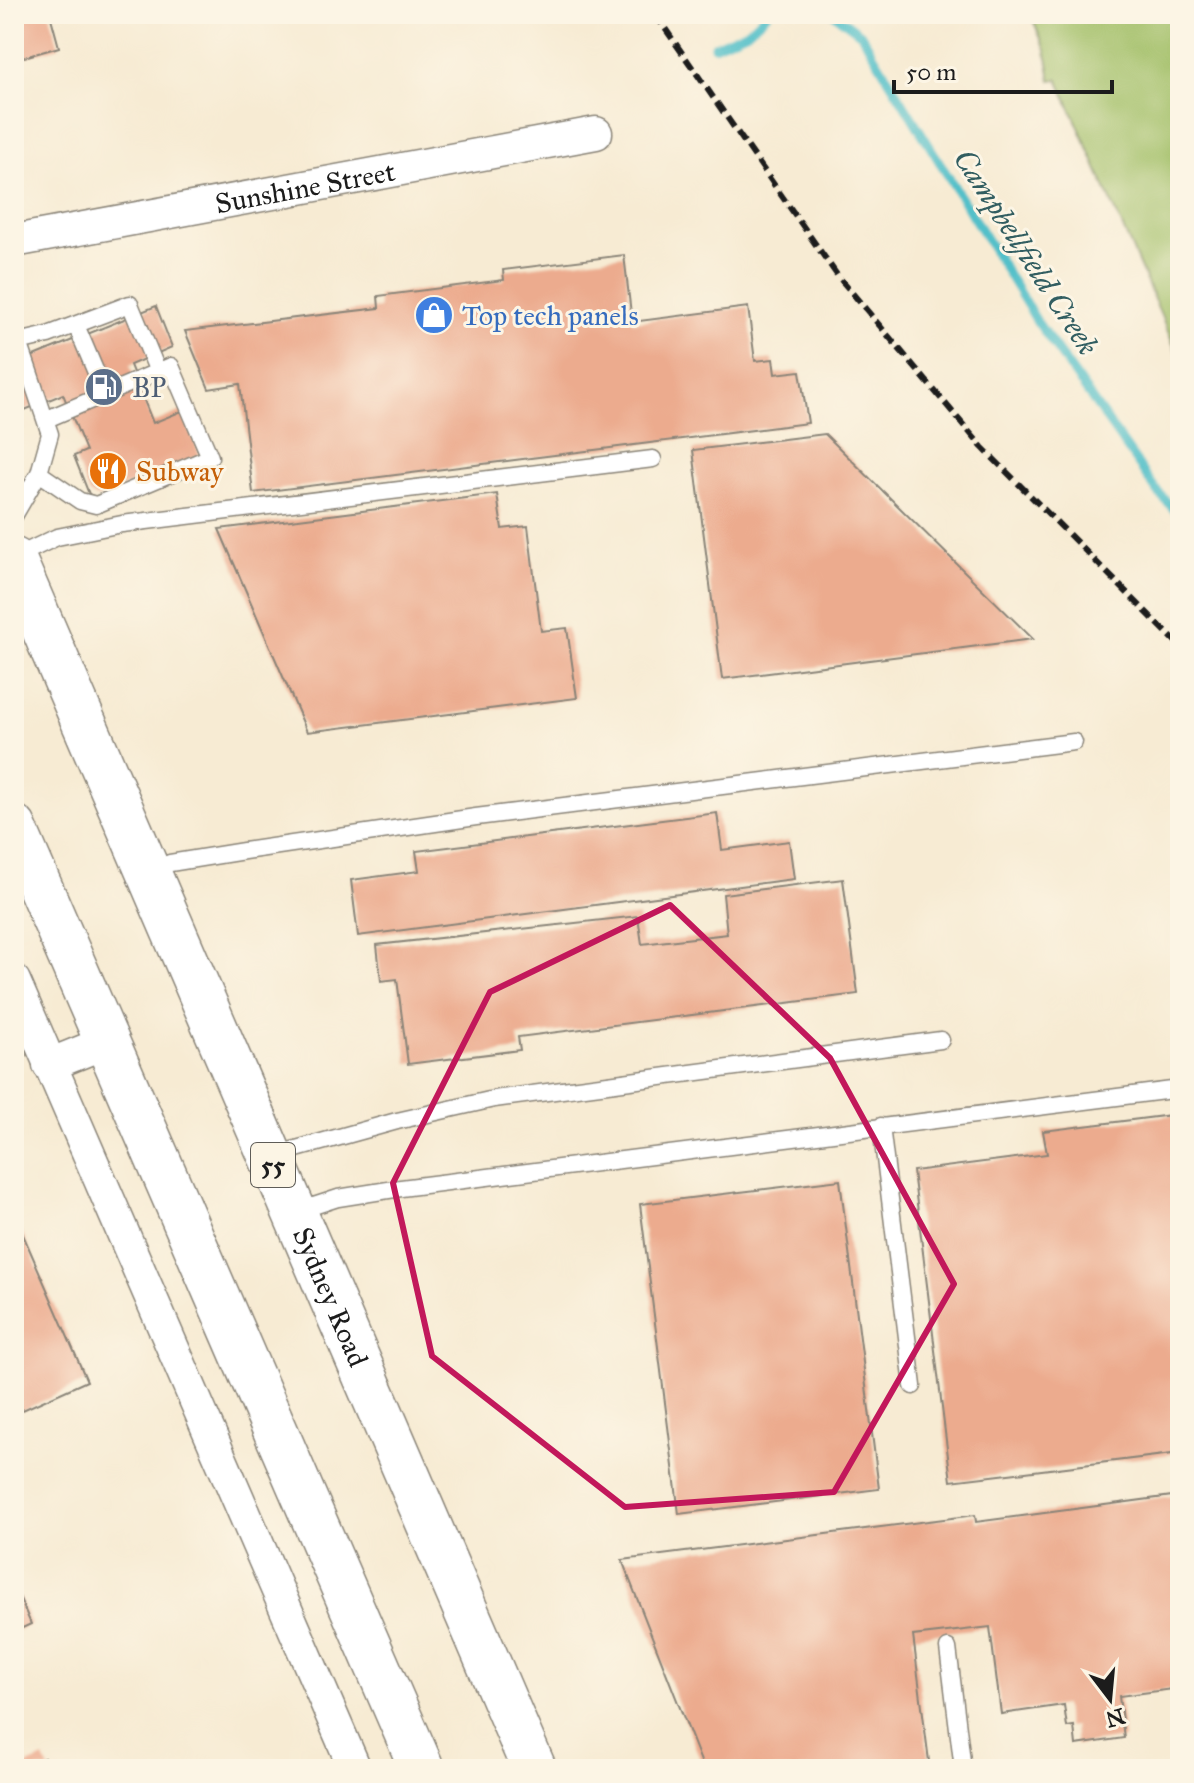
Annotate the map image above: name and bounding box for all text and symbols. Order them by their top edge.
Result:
scale bar [894,44,1112,94]
text: 50 m [906,57,956,87]
water label: Campbellfield Creek [945,142,1106,362]
street label: Sunshine Street [212,154,398,221]
shop icon: Top tech panels [413,294,455,336]
place label: Top tech panels [462,298,639,333]
fuel station icon: BP [83,366,125,408]
place label: BP [132,370,166,405]
restaurant icon: Subway [87,450,129,492]
place label: Subway [136,454,224,489]
road number: 55 [251,1143,295,1187]
street label: Sydney Road [285,1222,376,1372]
north arrow [1070,1659,1150,1739]
text: N [1102,1702,1128,1733]

